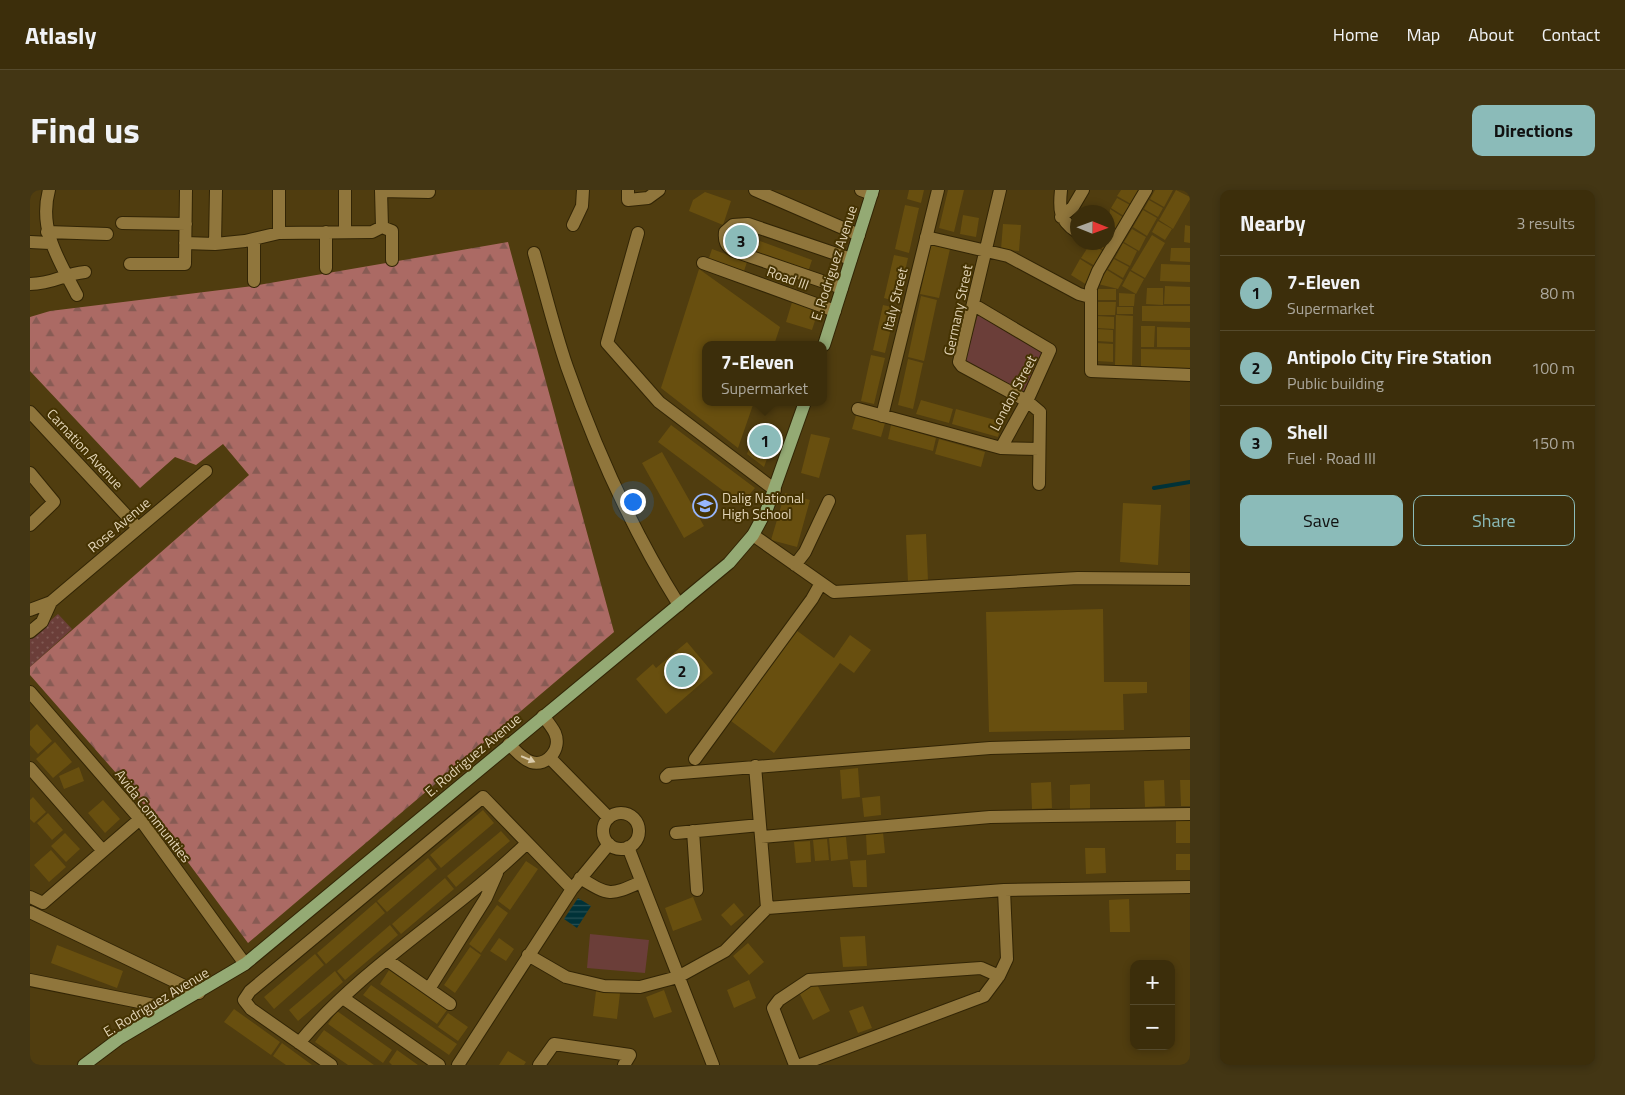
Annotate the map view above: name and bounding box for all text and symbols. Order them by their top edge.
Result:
text: Atlasly [25,17,96,53]
text: Home [1333,21,1379,48]
text: Map [1407,21,1440,48]
text: About [1468,21,1514,48]
text: Contact [1542,21,1600,48]
text: Find us [30,103,140,157]
button: Directions [1472,105,1595,156]
street label: E. Rodriguez Avenue [805,203,862,323]
north arrow [1070,205,1115,250]
text: Nearby [1240,207,1305,239]
text: 3 results [1516,211,1575,235]
pin: 3 [725,222,757,260]
street label: Road III [764,260,812,295]
street label: Germany Street [938,262,977,357]
street label: Italy Street [877,265,913,333]
text: 7-Eleven [1287,267,1360,296]
text: 1 [1252,281,1260,305]
text: 80 m [1540,281,1575,305]
text: Supermarket [1287,296,1374,320]
popup [702,341,827,406]
text: Antipolo City Fire Station [1287,342,1492,371]
text: 7-Eleven [721,347,794,376]
street label: London Street [984,351,1041,434]
text: 2 [1252,356,1260,380]
text: 100 m [1531,356,1575,380]
text: Public building [1287,371,1384,395]
text: Supermarket [721,376,808,400]
street label: Carnation Avenue [42,404,128,494]
text: Shell [1287,417,1328,446]
pin: 1 [749,422,781,460]
text: 3 [1252,431,1260,455]
text: 150 m [1531,431,1575,455]
text: Fuel · Road III [1287,446,1376,470]
place label: Dalig National High School [722,487,804,524]
your location [620,489,646,515]
street label: Rose Avenue [83,492,155,557]
school or university icon: Dalig National High School [692,493,718,519]
button: Save [1240,495,1403,546]
button: Share [1413,495,1575,546]
pin: 2 [666,652,698,690]
street label: E. Rodriguez Avenue [420,708,525,801]
one-way arrow [521,756,535,764]
street label: Avida Communities [110,765,197,867]
map controls [1130,960,1175,1050]
button: + [1130,960,1175,1005]
street label: E. Rodriguez Avenue [99,962,213,1041]
button: − [1130,1005,1175,1050]

